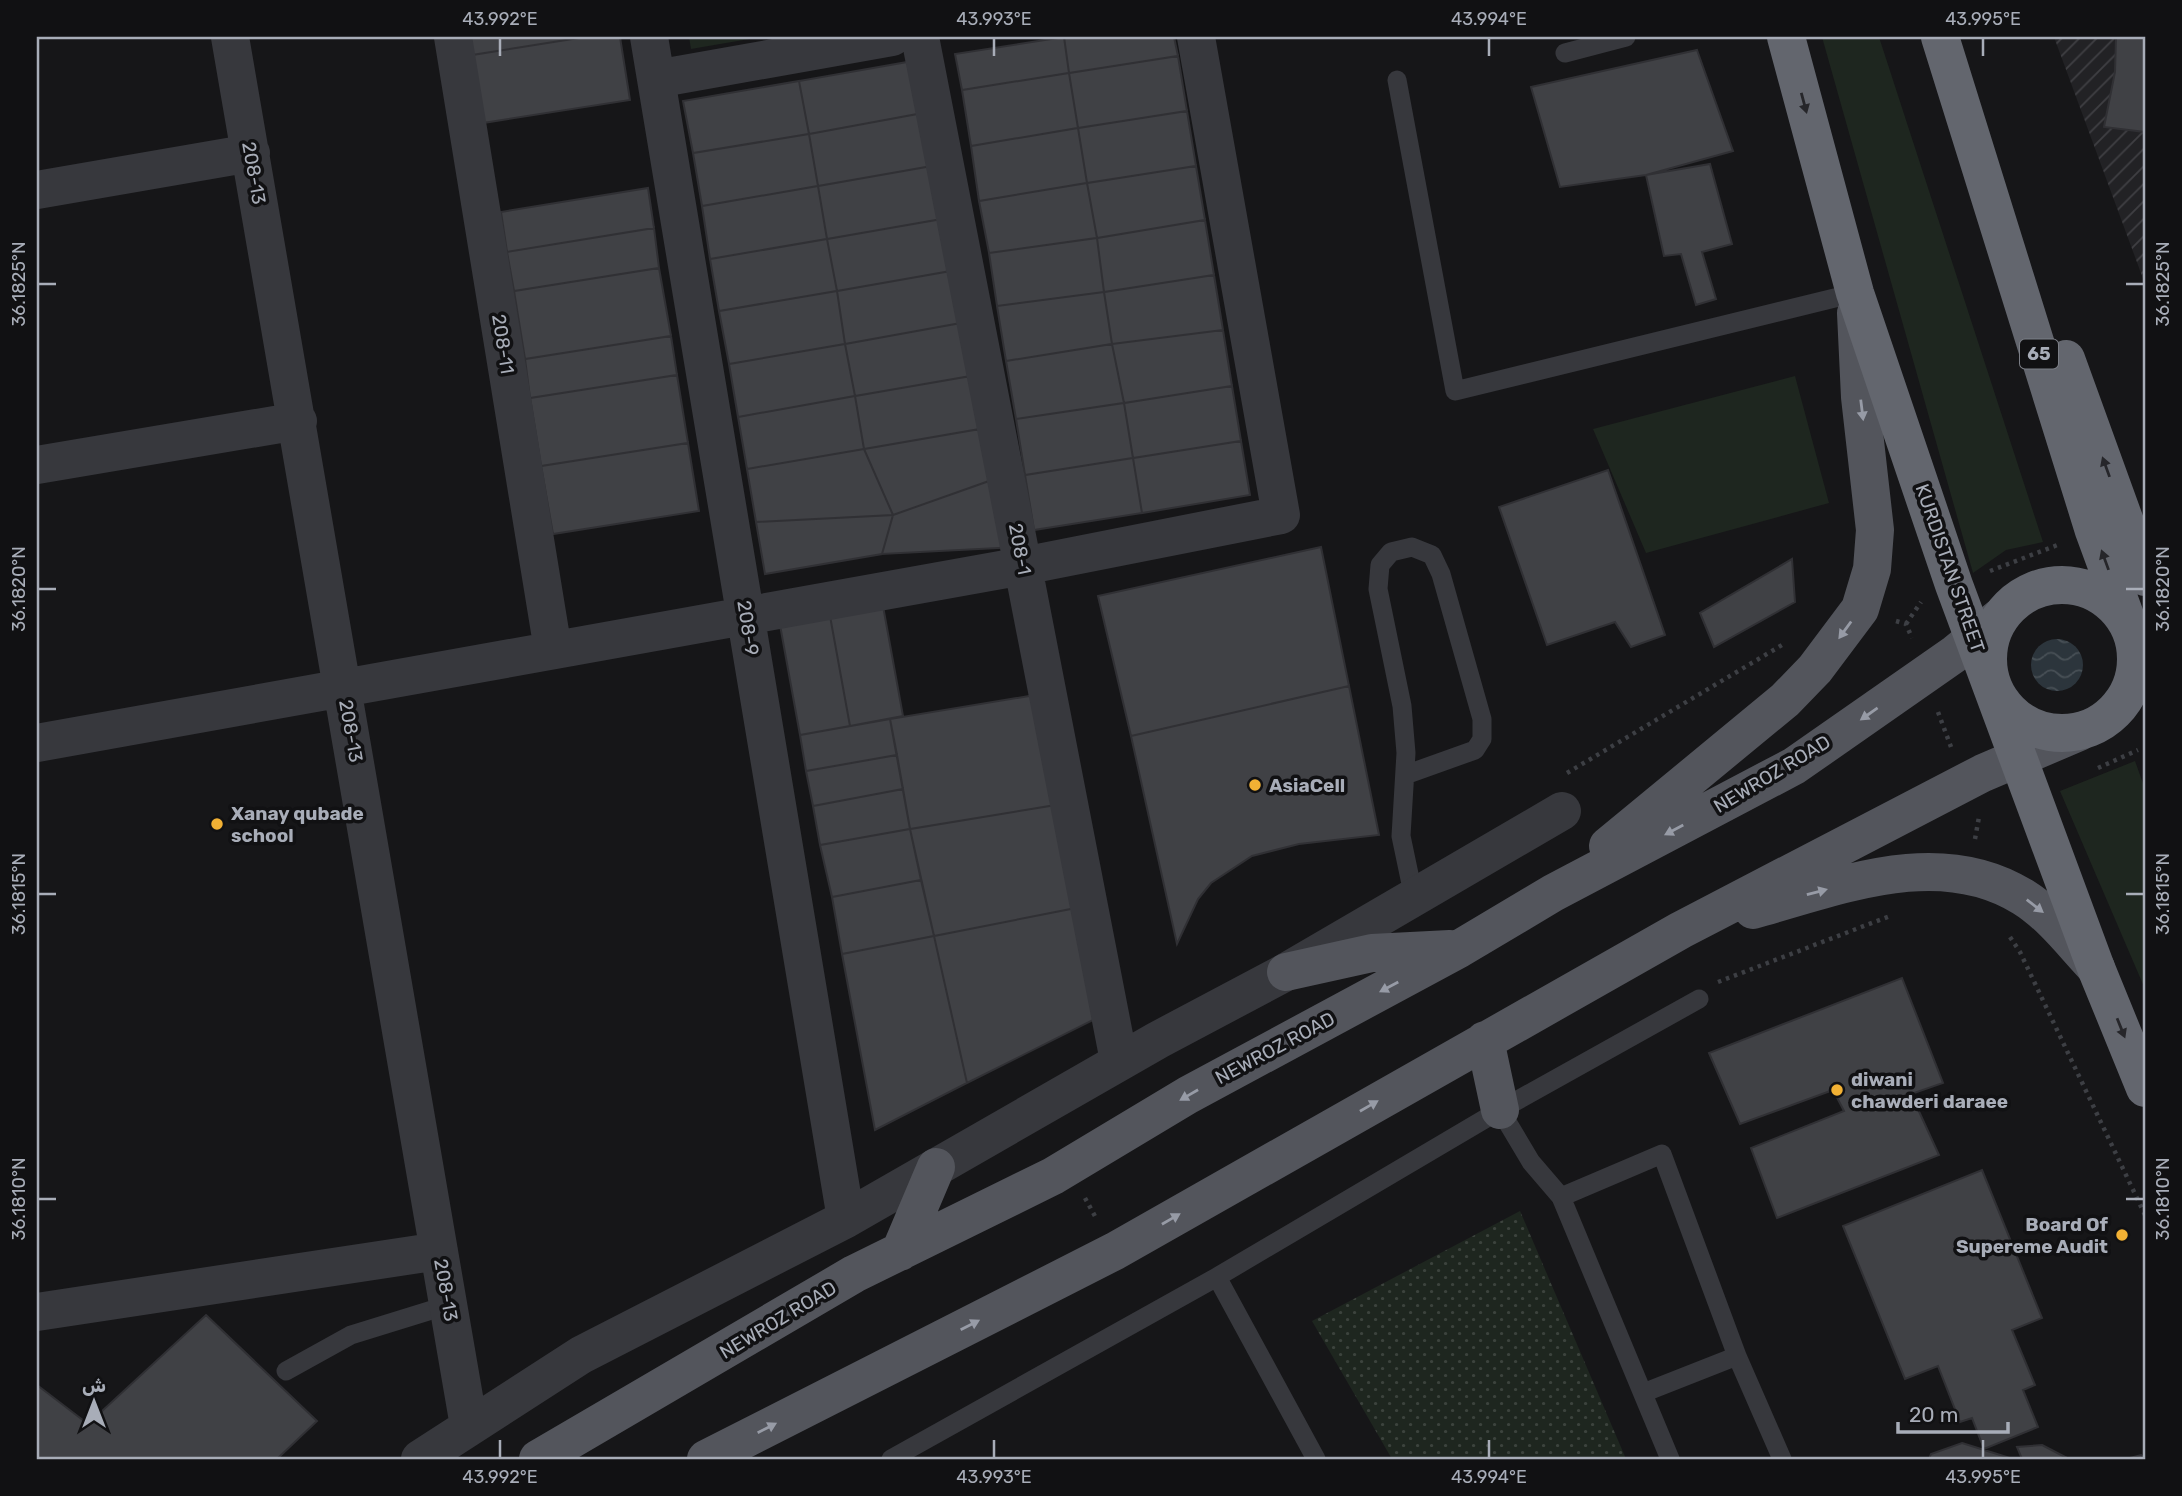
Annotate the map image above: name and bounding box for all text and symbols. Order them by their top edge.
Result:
text: 43.992°E [462,8,538,30]
text: 43.993°E [956,8,1032,30]
text: 43.994°E [1451,8,1527,30]
text: 43.995°E [1945,8,2021,30]
one-way arrow [1799,92,1810,114]
street label: 208-13 [237,140,271,206]
text: 36.1825°N [8,242,30,326]
text: 36.1825°N [2152,242,2174,326]
street label: 208-11 [487,313,519,375]
road number: 65 [2020,340,2058,368]
one-way arrow [1856,399,1867,421]
one-way arrow [2100,456,2111,477]
street label: KURDISTAN STREET [1910,481,1990,655]
street label: 208-1 [1004,521,1036,577]
text: 36.1820°N [8,546,30,632]
text: 36.1820°N [2152,546,2174,632]
one-way arrow [2099,549,2110,570]
street label: 208-9 [732,599,764,657]
one-way arrow [1838,621,1852,639]
street label: 208-13 [334,698,368,764]
one-way arrow [1860,707,1878,721]
street label: NEWROZ ROAD [1709,730,1835,818]
place label: AsiaCell [1269,774,1345,797]
marker: AsiaCell [1247,777,1263,793]
place label: Xanay qubade school [231,802,364,847]
marker: Xanay qubade school [209,816,225,832]
one-way arrow [1664,824,1684,836]
text: 36.1815°N [8,853,30,935]
text: 36.1815°N [2152,853,2174,935]
one-way arrow [1806,886,1828,897]
one-way arrow [2025,899,2043,914]
one-way arrow [1379,981,1398,993]
street label: NEWROZ ROAD [1211,1007,1339,1089]
one-way arrow [2115,1018,2126,1039]
place label: diwani chawderi daraee [1851,1068,2008,1113]
marker: diwani chawderi daraee [1829,1082,1845,1098]
one-way arrow [1179,1089,1198,1101]
one-way arrow [1359,1100,1378,1112]
text: 36.1810°N [8,1158,30,1240]
text: 36.1810°N [2152,1158,2174,1240]
one-way arrow [1161,1213,1181,1225]
place label: Board Of Supereme Audit [1956,1213,2109,1258]
marker: Board Of Supereme Audit [2114,1227,2130,1243]
street label: 208-13 [429,1257,463,1323]
street label: NEWROZ ROAD [715,1276,841,1364]
one-way arrow [960,1320,980,1331]
north arrow [60,1366,130,1436]
text: ش [82,1374,106,1397]
scale bar [1898,1391,2009,1435]
text: 20 m [1909,1402,1958,1427]
one-way arrow [757,1423,777,1434]
text: 43.992°E [462,1466,538,1488]
text: 43.993°E [956,1466,1032,1488]
text: 43.994°E [1451,1466,1527,1488]
text: 43.995°E [1945,1466,2021,1488]

